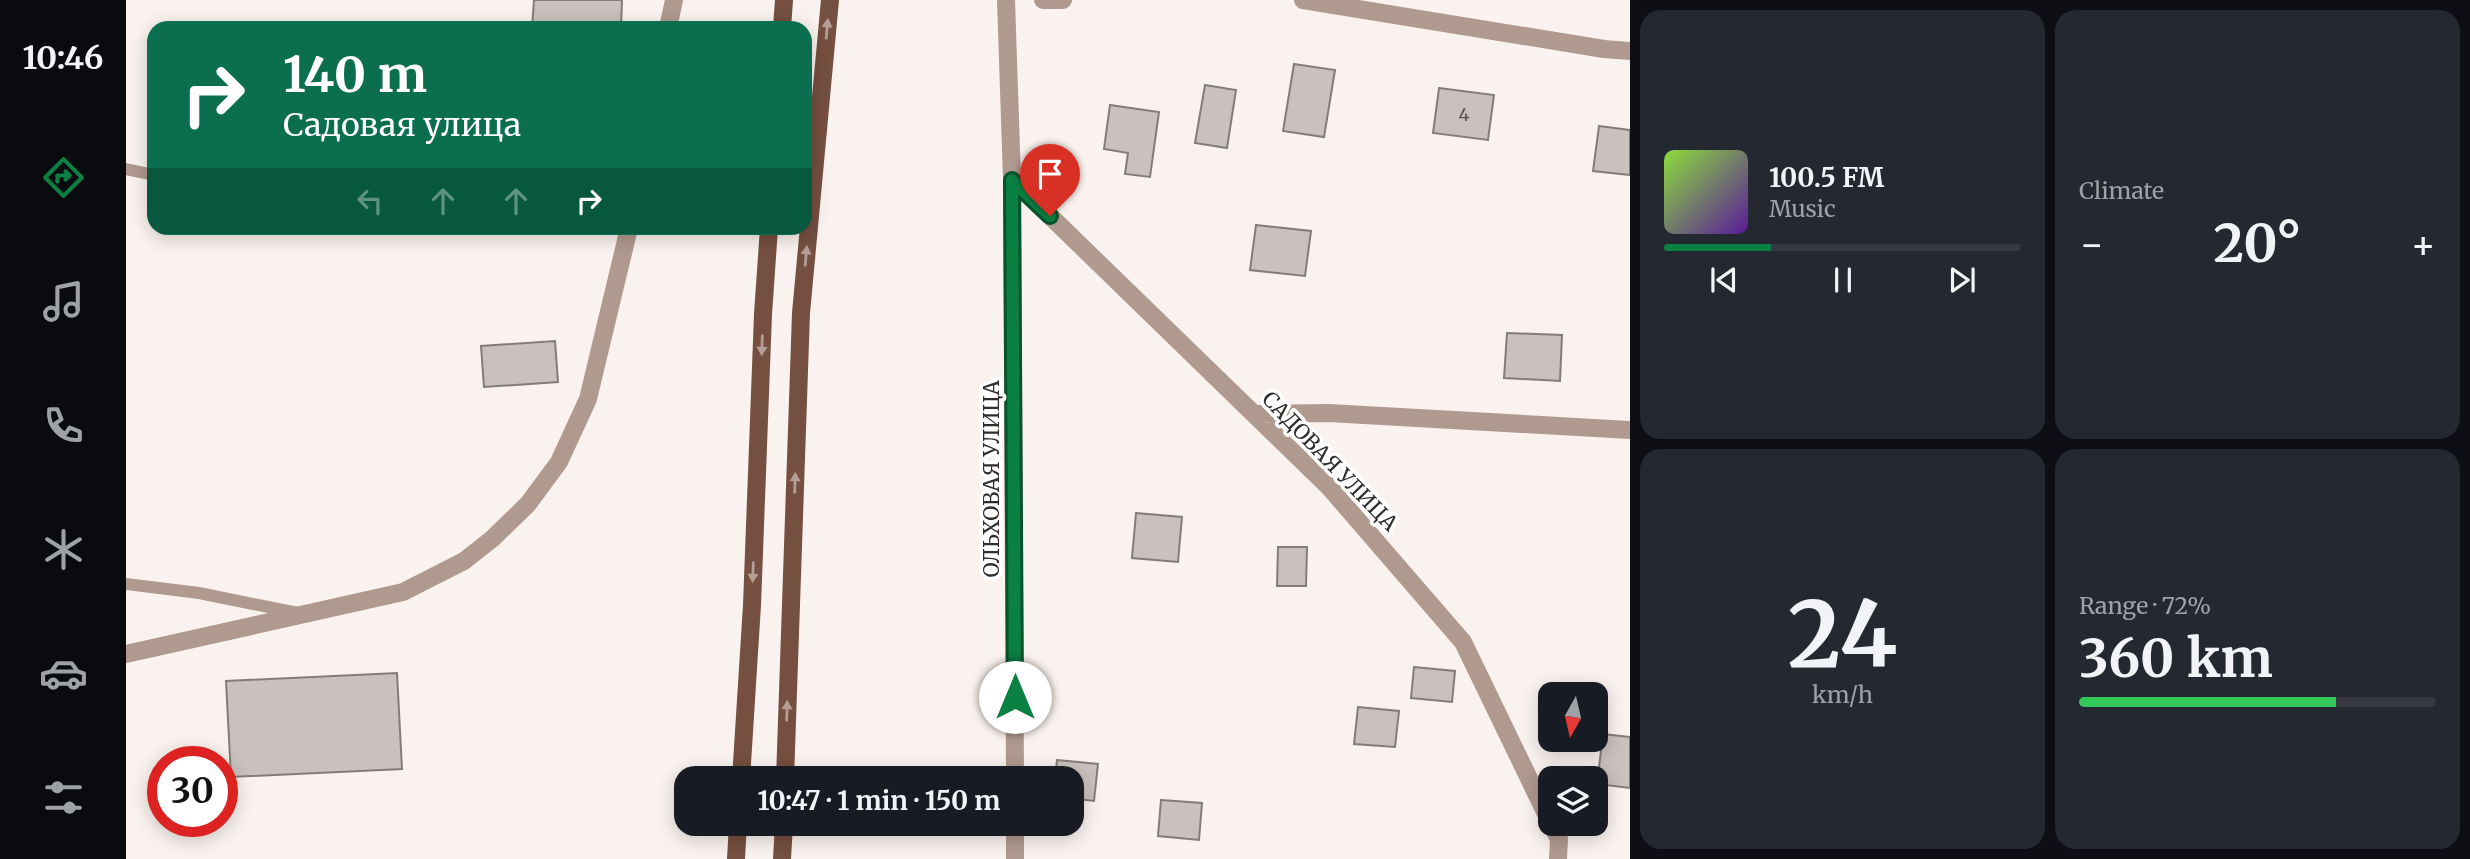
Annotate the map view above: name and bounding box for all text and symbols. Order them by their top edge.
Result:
one-way arrow [822,18,833,40]
text: 10:46 [22,38,104,78]
text: 140 m [283,44,427,105]
icon: right [168,49,259,140]
house number: 4 [1458,103,1470,126]
text: Садовая улица [283,105,521,145]
pin [1020,144,1080,216]
icon: directions [39,153,88,202]
icon: arrive [1031,155,1069,193]
text: 100.5 FM [1769,161,1884,194]
text: Climate [2079,176,2164,205]
icon: left [351,182,389,220]
icon: ahead [424,182,462,220]
icon: ahead [497,182,535,220]
icon: right [570,182,608,220]
text: Music [1769,194,1836,223]
text: 20° [2213,211,2302,276]
text: − [2079,221,2104,268]
text: + [2411,221,2436,268]
one-way arrow [801,245,812,267]
icon: previous [1705,261,1743,299]
icon: pause [1824,261,1862,299]
icon: next [1943,261,1981,299]
icon: music [39,277,88,326]
one-way arrow [756,334,767,356]
street label: ОЛЬХОВАЯ УЛИЦА [978,380,1005,578]
street label: САДОВАЯ УЛИЦА [1256,386,1404,537]
icon: phone [39,401,88,450]
one-way arrow [790,472,801,494]
icon: climate [39,525,88,574]
one-way arrow [748,561,759,583]
text: 24 [1788,577,1897,692]
text: Range · 72% [2079,591,2211,620]
text: 360 km [2079,626,2273,691]
icon: car [39,649,88,698]
position arrow [978,660,1052,734]
text: km/h [1812,680,1873,709]
north arrow [1538,682,1608,752]
map controls [1538,682,1608,836]
one-way arrow [782,699,793,721]
speed limit sign: 30 [147,746,238,837]
button: layers [1538,766,1608,836]
icon: filters [39,773,88,822]
text: 10:47 · 1 min · 150 m [758,784,1000,817]

